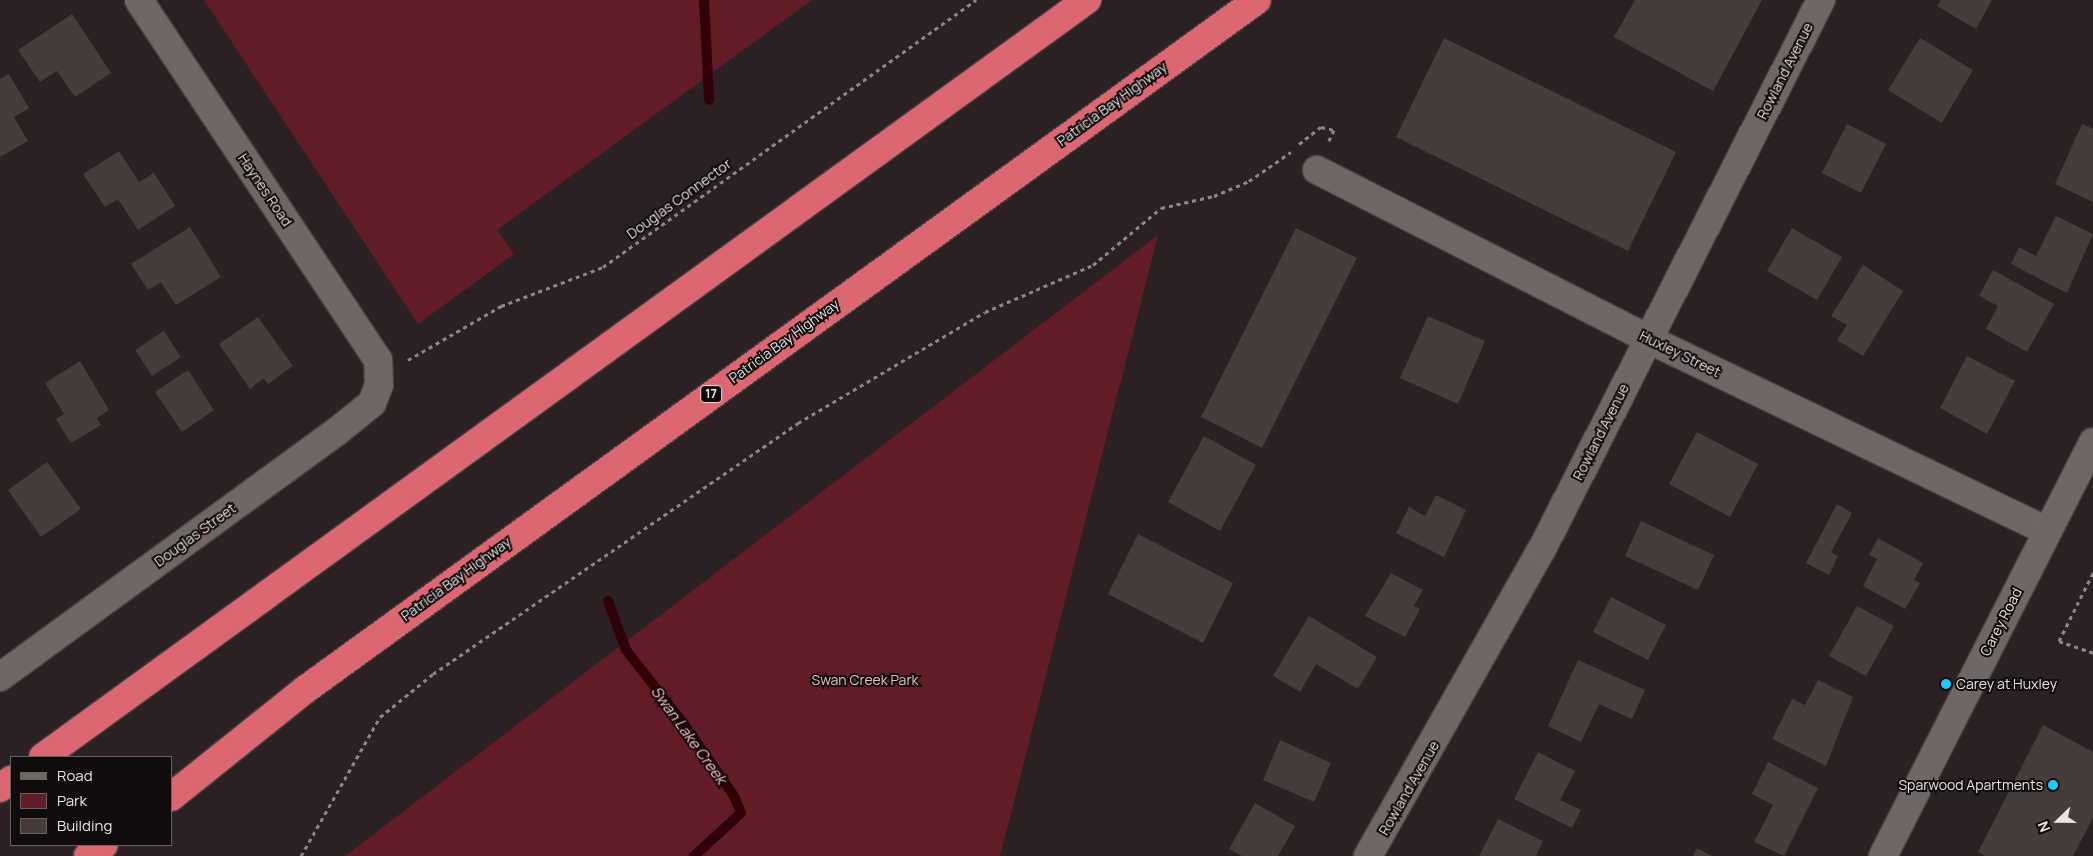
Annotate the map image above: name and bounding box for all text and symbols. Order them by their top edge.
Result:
street label: Rowland Avenue [1753,20,1817,122]
street label: Patricia Bay Highway [1054,58,1170,150]
street label: Haynes Road [235,150,295,230]
street label: Douglas Connector [624,155,734,243]
street label: Patricia Bay Highway [726,295,842,387]
street label: Huxley Street [1637,327,1723,381]
street label: Rowland Avenue [1569,381,1633,483]
road number: 17 [700,384,722,404]
street label: Douglas Street [151,500,239,570]
street label: Patricia Bay Highway [398,533,514,625]
street label: Carey Road [1977,585,2025,659]
park label: Swan Creek Park [812,672,918,688]
place label: Carey at Huxley [1956,676,2057,692]
marker: Carey at Huxley [1940,678,1952,690]
water label: Swan Lake Creek [647,683,731,787]
street label: Rowland Avenue [1375,738,1443,838]
legend [10,756,172,846]
text: Road [57,765,93,786]
place label: Sparwood Apartments [1898,777,2043,793]
marker: Sparwood Apartments [2047,779,2059,791]
text: Park [57,790,87,811]
north arrow [2033,796,2083,846]
text: Building [57,815,112,836]
text: N [2033,819,2054,835]

